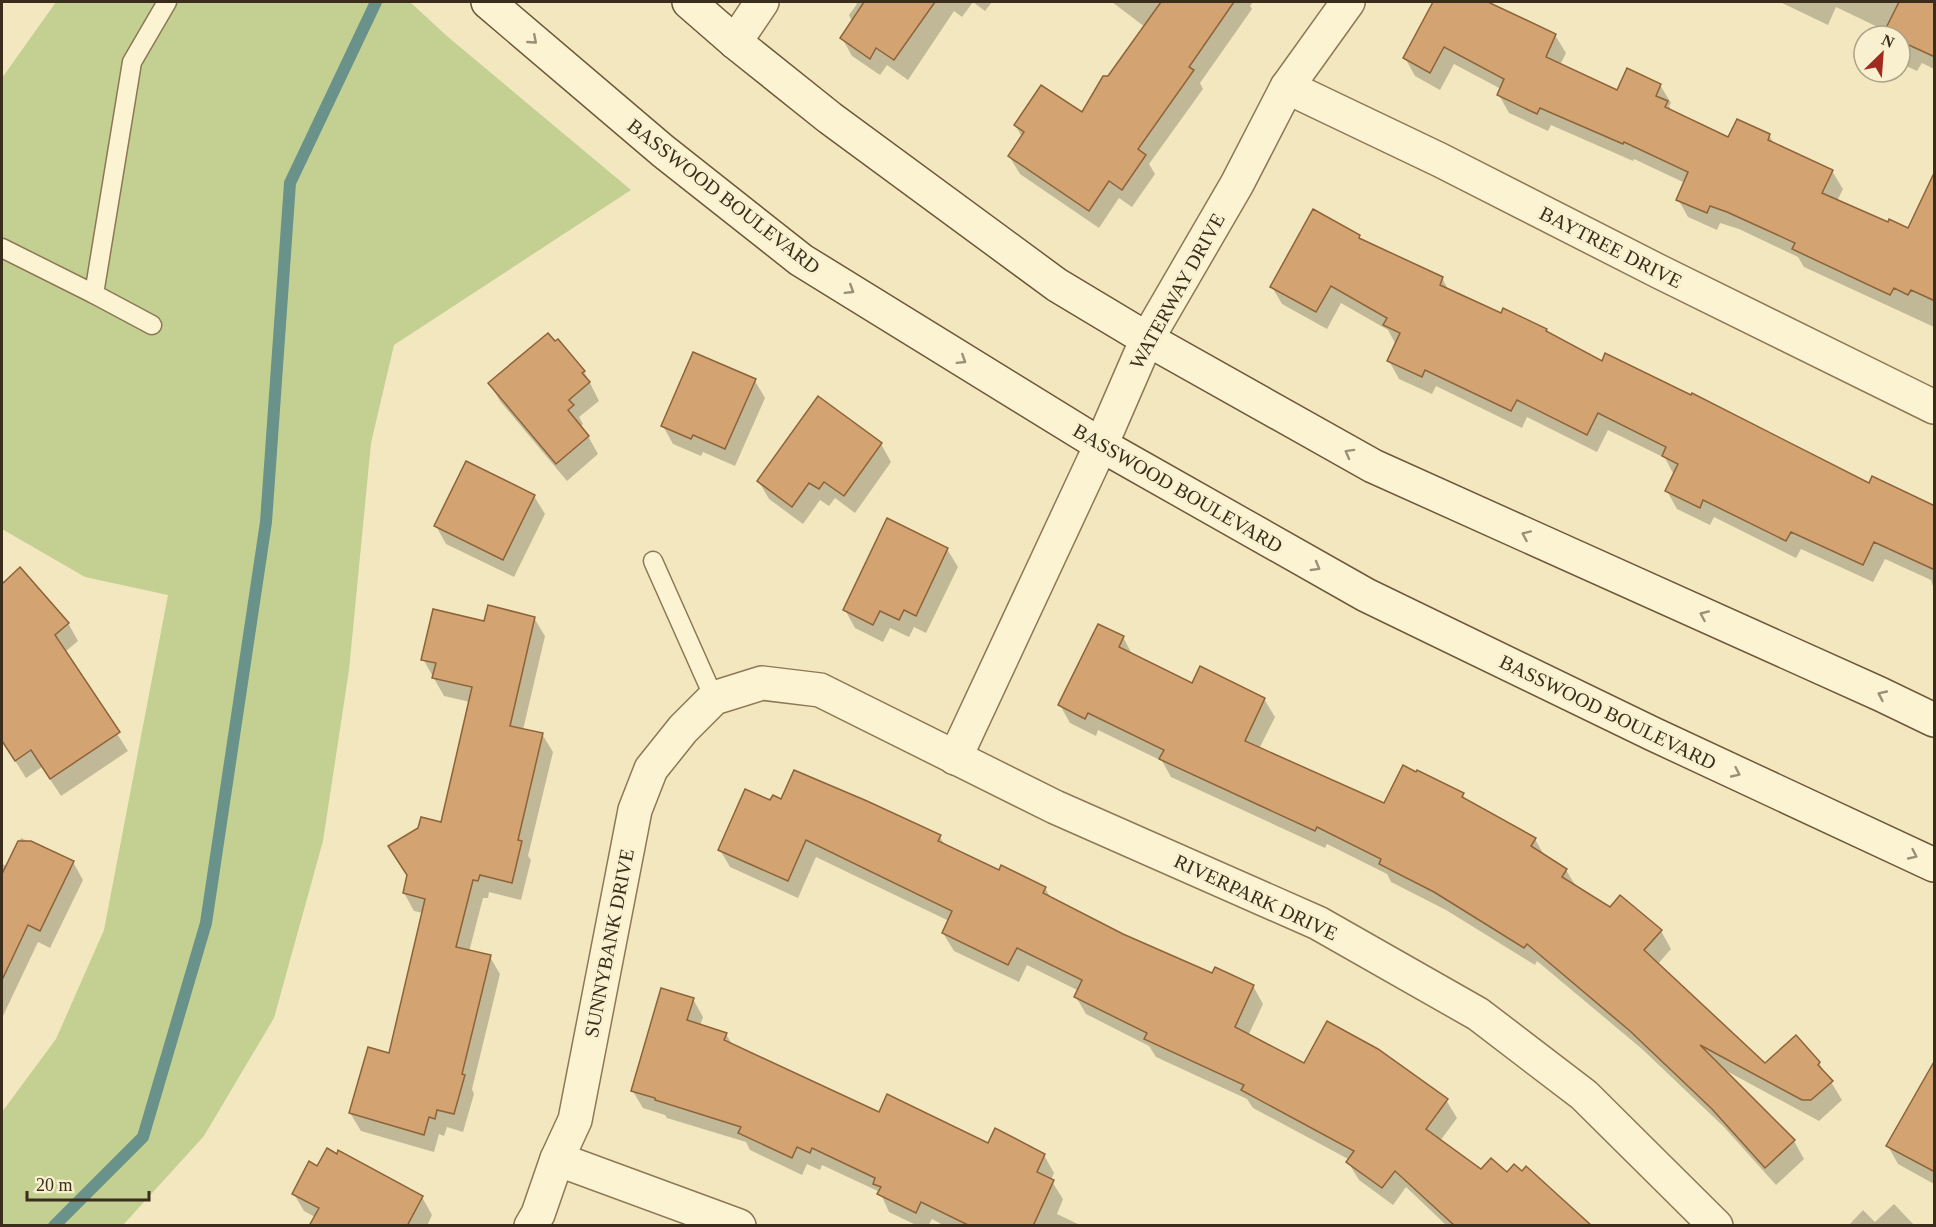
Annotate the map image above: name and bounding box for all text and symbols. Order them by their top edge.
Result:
north arrow [1852,24,1912,84]
text: N [1879,31,1897,51]
one-way arrow [526,32,537,43]
street label: BASSWOOD BOULEVARD [623,114,825,278]
street label: BAYTREE DRIVE [1536,202,1686,292]
street label: WATERWAY DRIVE [1125,209,1229,373]
one-way arrow [844,283,854,295]
one-way arrow [956,352,966,364]
street label: BASSWOOD BOULEVARD [1069,419,1287,557]
one-way arrow [1345,449,1356,460]
one-way arrow [1522,530,1533,542]
one-way arrow [1310,560,1320,571]
one-way arrow [1699,610,1710,622]
street label: BASSWOOD BOULEVARD [1496,650,1720,774]
one-way arrow [1877,690,1888,702]
one-way arrow [1730,765,1741,777]
street label: SUNNYBANK DRIVE [580,847,638,1039]
one-way arrow [1906,848,1917,860]
street label: RIVERPARK DRIVE [1171,849,1341,945]
scale bar [27,1164,148,1202]
text: 20 m [36,1175,73,1195]

